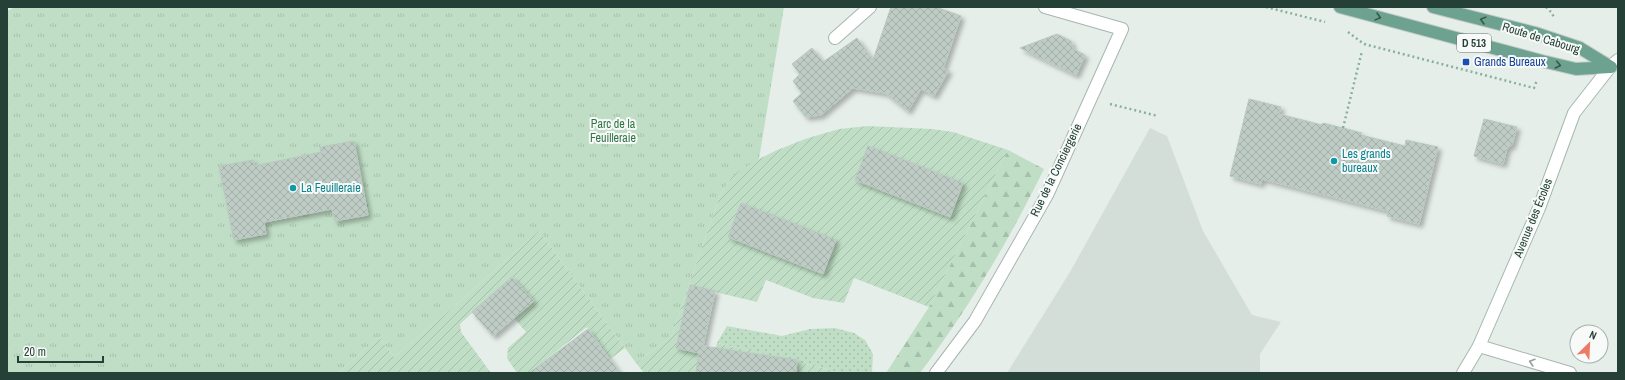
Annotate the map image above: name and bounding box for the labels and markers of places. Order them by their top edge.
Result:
place label: Grands Bureaux [1474,54,1546,70]
marker: Grands Bureaux [1461,57,1471,67]
place label: Les grands bureaux [1342,146,1391,176]
marker: Les grands bureaux [1329,156,1339,166]
place label: La Feuilleraie [301,180,361,196]
marker: La Feuilleraie [288,183,298,193]

